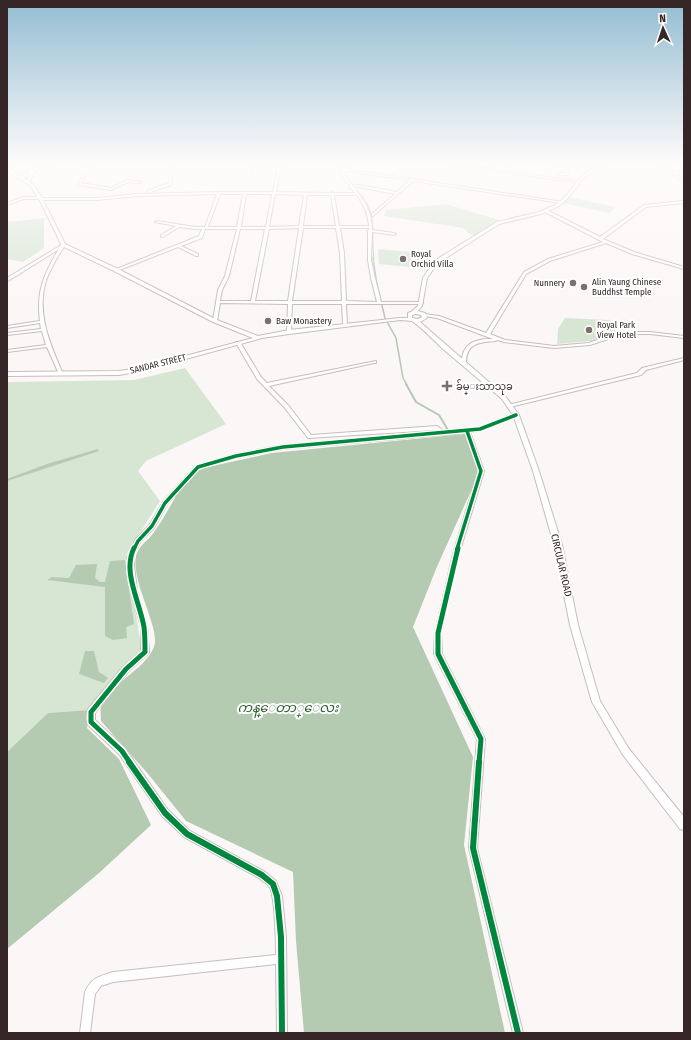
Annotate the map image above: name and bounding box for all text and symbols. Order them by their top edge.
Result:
north arrow [643,8,683,48]
text: N [659,12,666,25]
place label: Royal Orchid Villa [411,249,454,269]
marker: Royal Orchid Villa [398,254,408,264]
place label: Alin Yaung Chinese Buddhst Temple [592,277,662,297]
place label: Nunnery [534,278,565,288]
marker: Nunnery [568,278,578,288]
marker: Alin Yaung Chinese Buddhst Temple [579,282,589,292]
marker: Baw Monastery [263,316,273,326]
place label: Baw Monastery [276,316,332,326]
place label: Royal Park View Hotel [597,320,637,340]
marker: Royal Park View Hotel [584,325,594,335]
street label: SANDAR STREET [129,352,188,376]
place label: ခ်မ္းသာသုခ [456,379,513,395]
marker: ခ်မ္းသာသုခ [441,380,453,392]
street label: CIRCULAR ROAD [548,533,574,598]
water label: ကန္ေတာ္ေလး [238,700,340,719]

